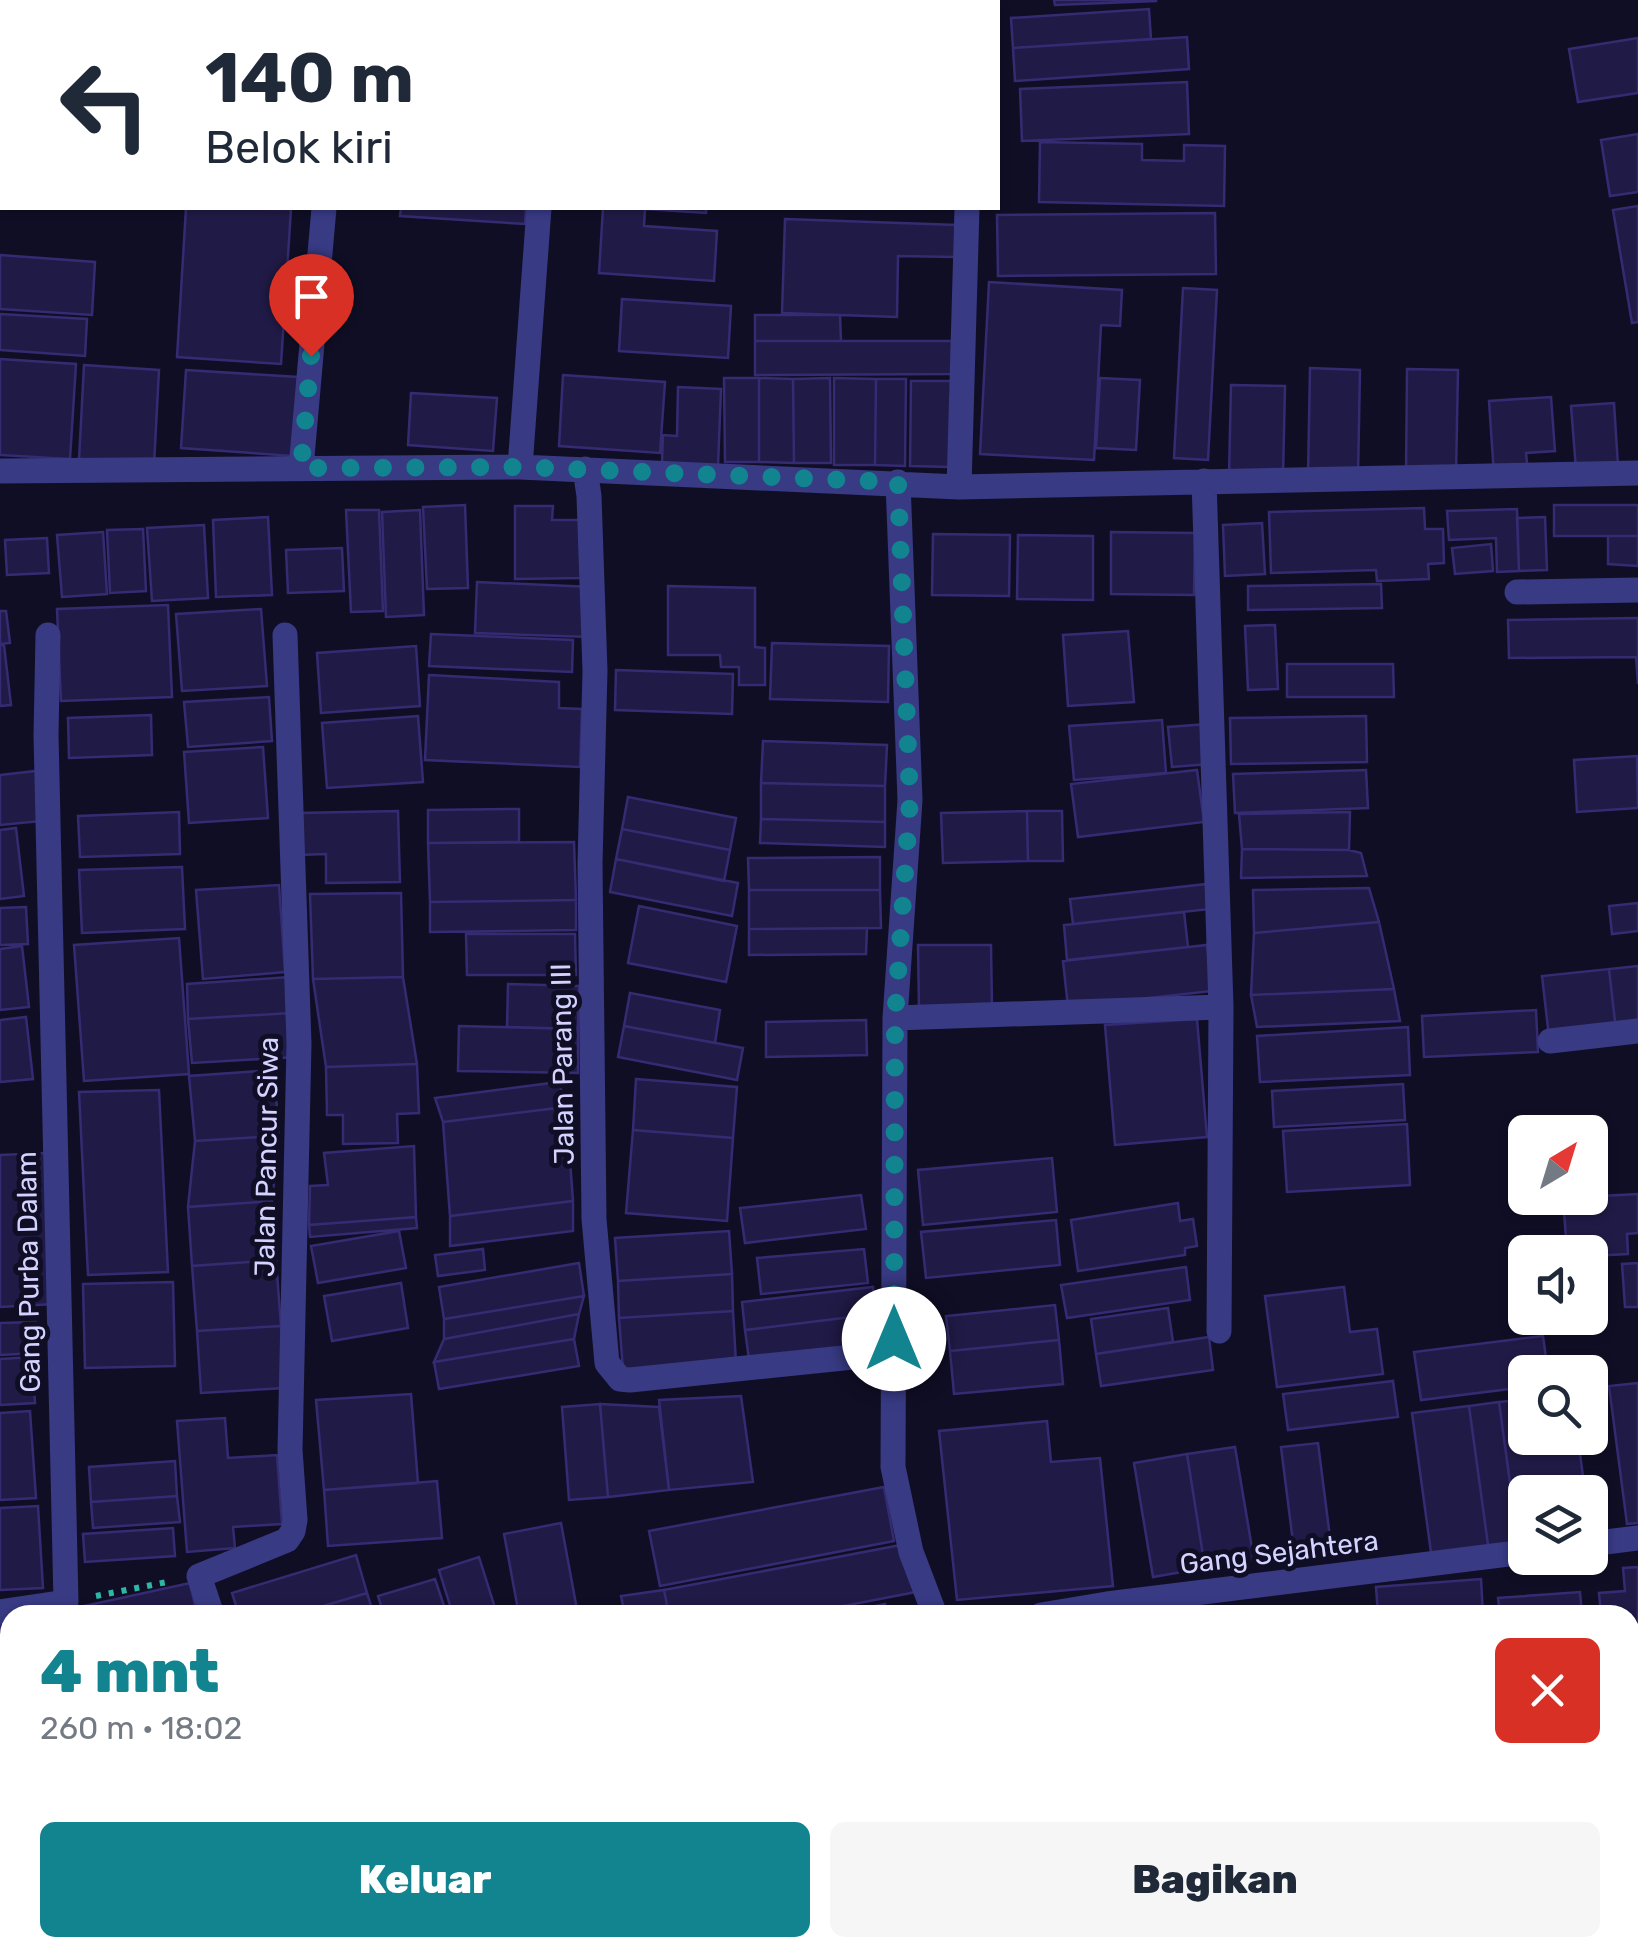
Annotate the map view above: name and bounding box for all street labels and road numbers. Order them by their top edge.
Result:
street label: Jalan Parang III [544,963,581,1165]
street label: Jalan Pancur Siwa [248,1037,285,1277]
street label: Gang Purba Dalam [10,1151,47,1393]
street label: Gang Sejahtera [1178,1524,1380,1581]

